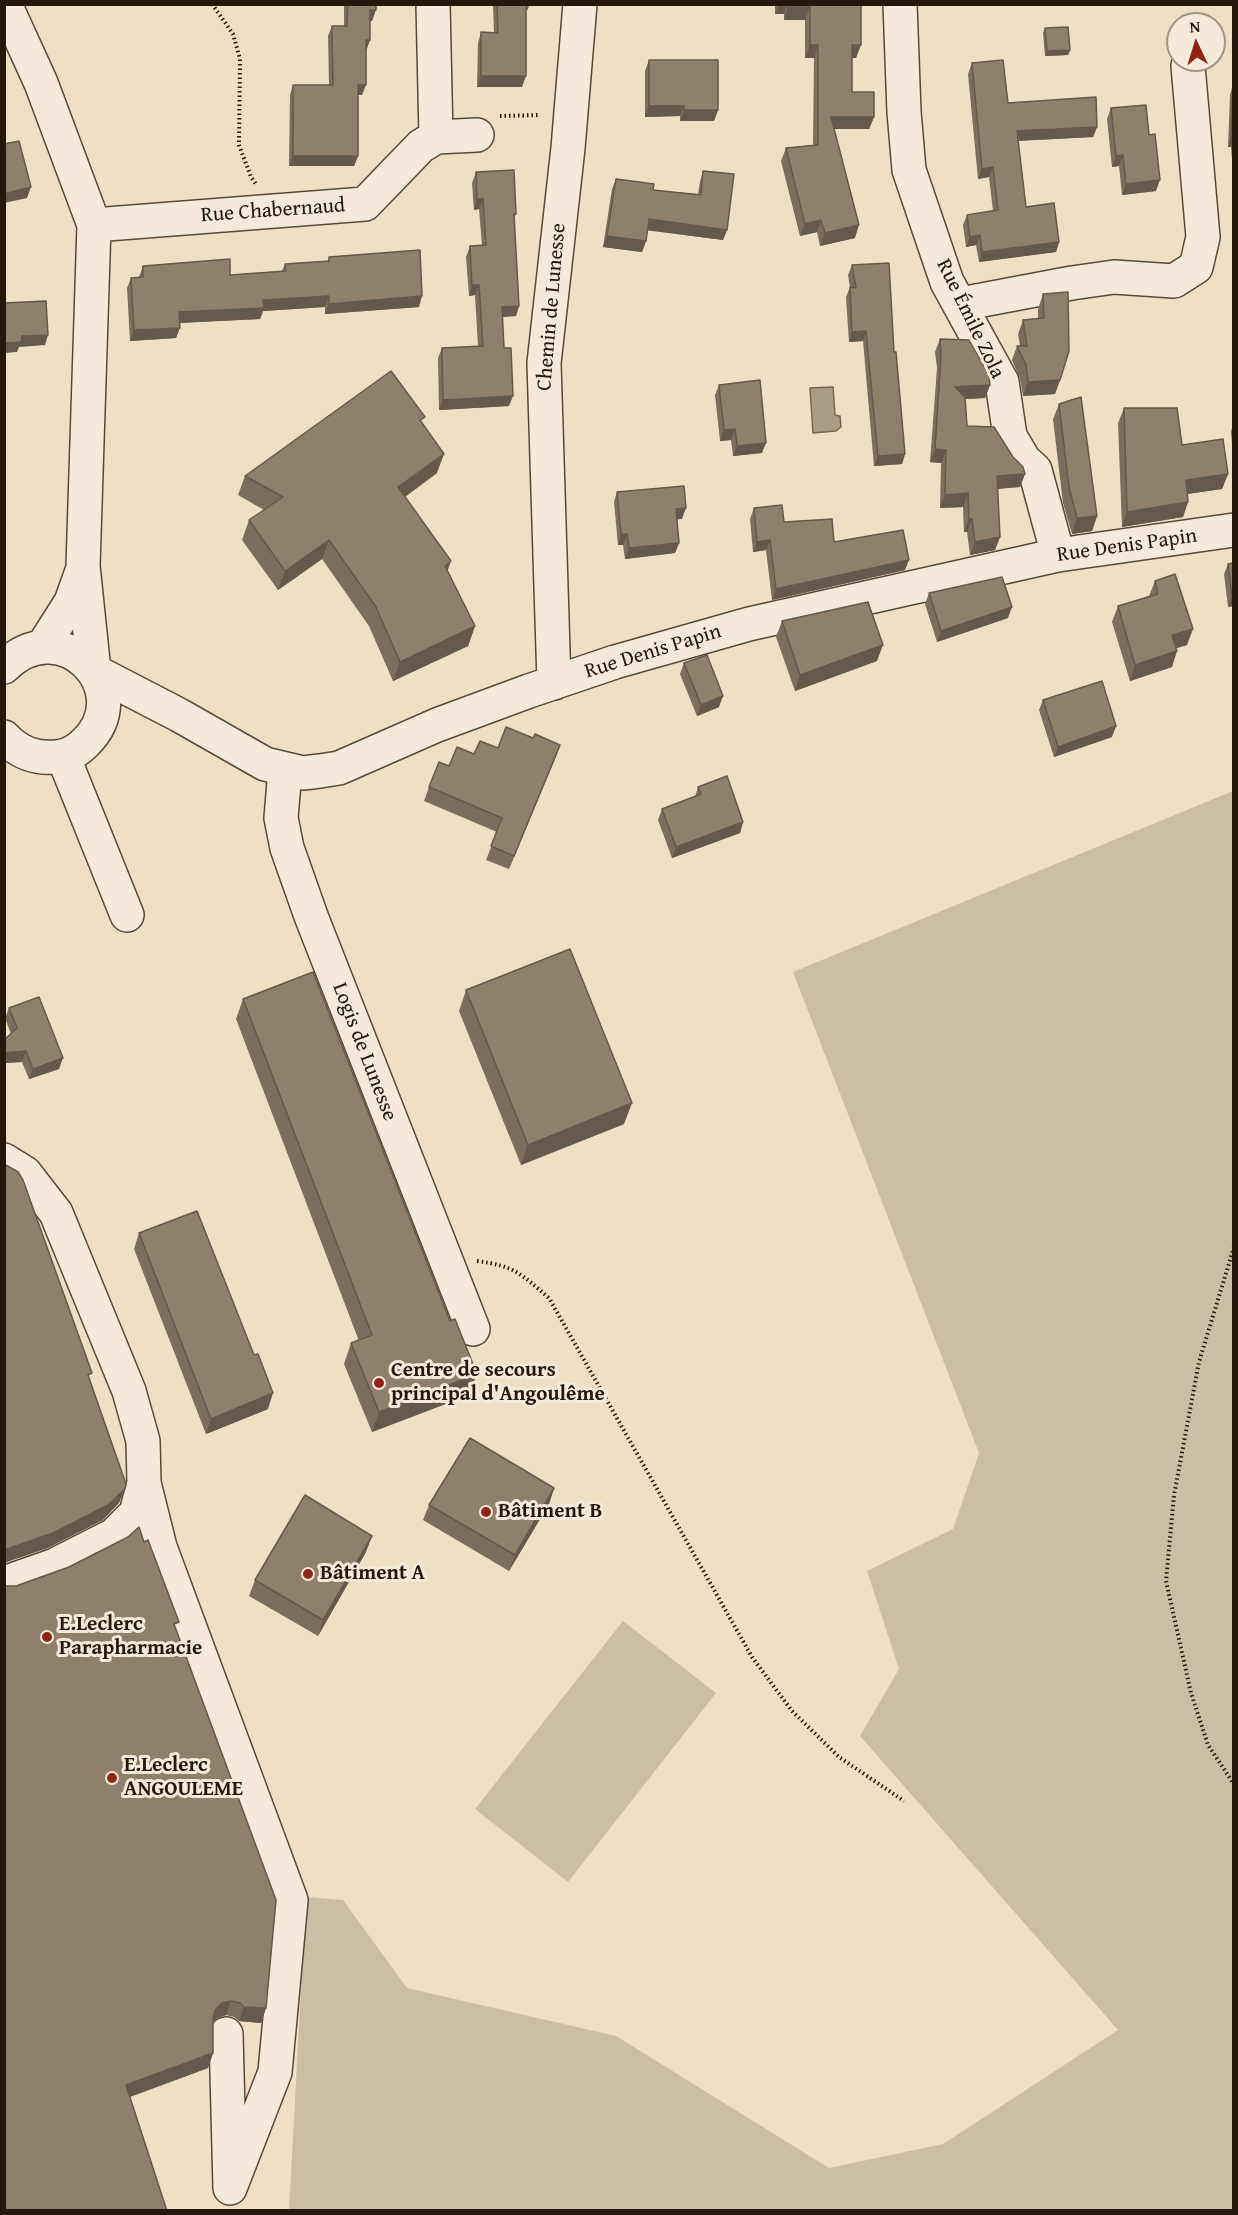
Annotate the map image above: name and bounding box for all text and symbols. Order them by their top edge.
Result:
north arrow [1166,12,1226,72]
text: N [1189,14,1201,38]
street label: Rue Chabernaud [200,193,346,229]
street label: Chemin de Lunesse [532,222,572,392]
street label: Rue Émile Zola [930,255,1010,383]
street label: Rue Denis Papin [1055,524,1199,568]
street label: Rue Denis Papin [582,619,724,685]
street label: Logis de Lunesse [326,979,402,1125]
place label: Centre de secours principal d'Angoulême [391,1358,605,1408]
marker: Centre de secours principal d'Angoulême [372,1376,386,1390]
place label: Bâtiment B [498,1499,602,1525]
marker: Bâtiment B [479,1505,493,1519]
place label: Bâtiment A [320,1561,425,1587]
marker: Bâtiment A [301,1567,315,1581]
place label: E.Leclerc Parapharmacie [59,1612,202,1662]
marker: E.Leclerc Parapharmacie [40,1630,54,1644]
place label: E.Leclerc ANGOULEME [124,1753,243,1803]
marker: E.Leclerc ANGOULEME [105,1771,119,1785]

